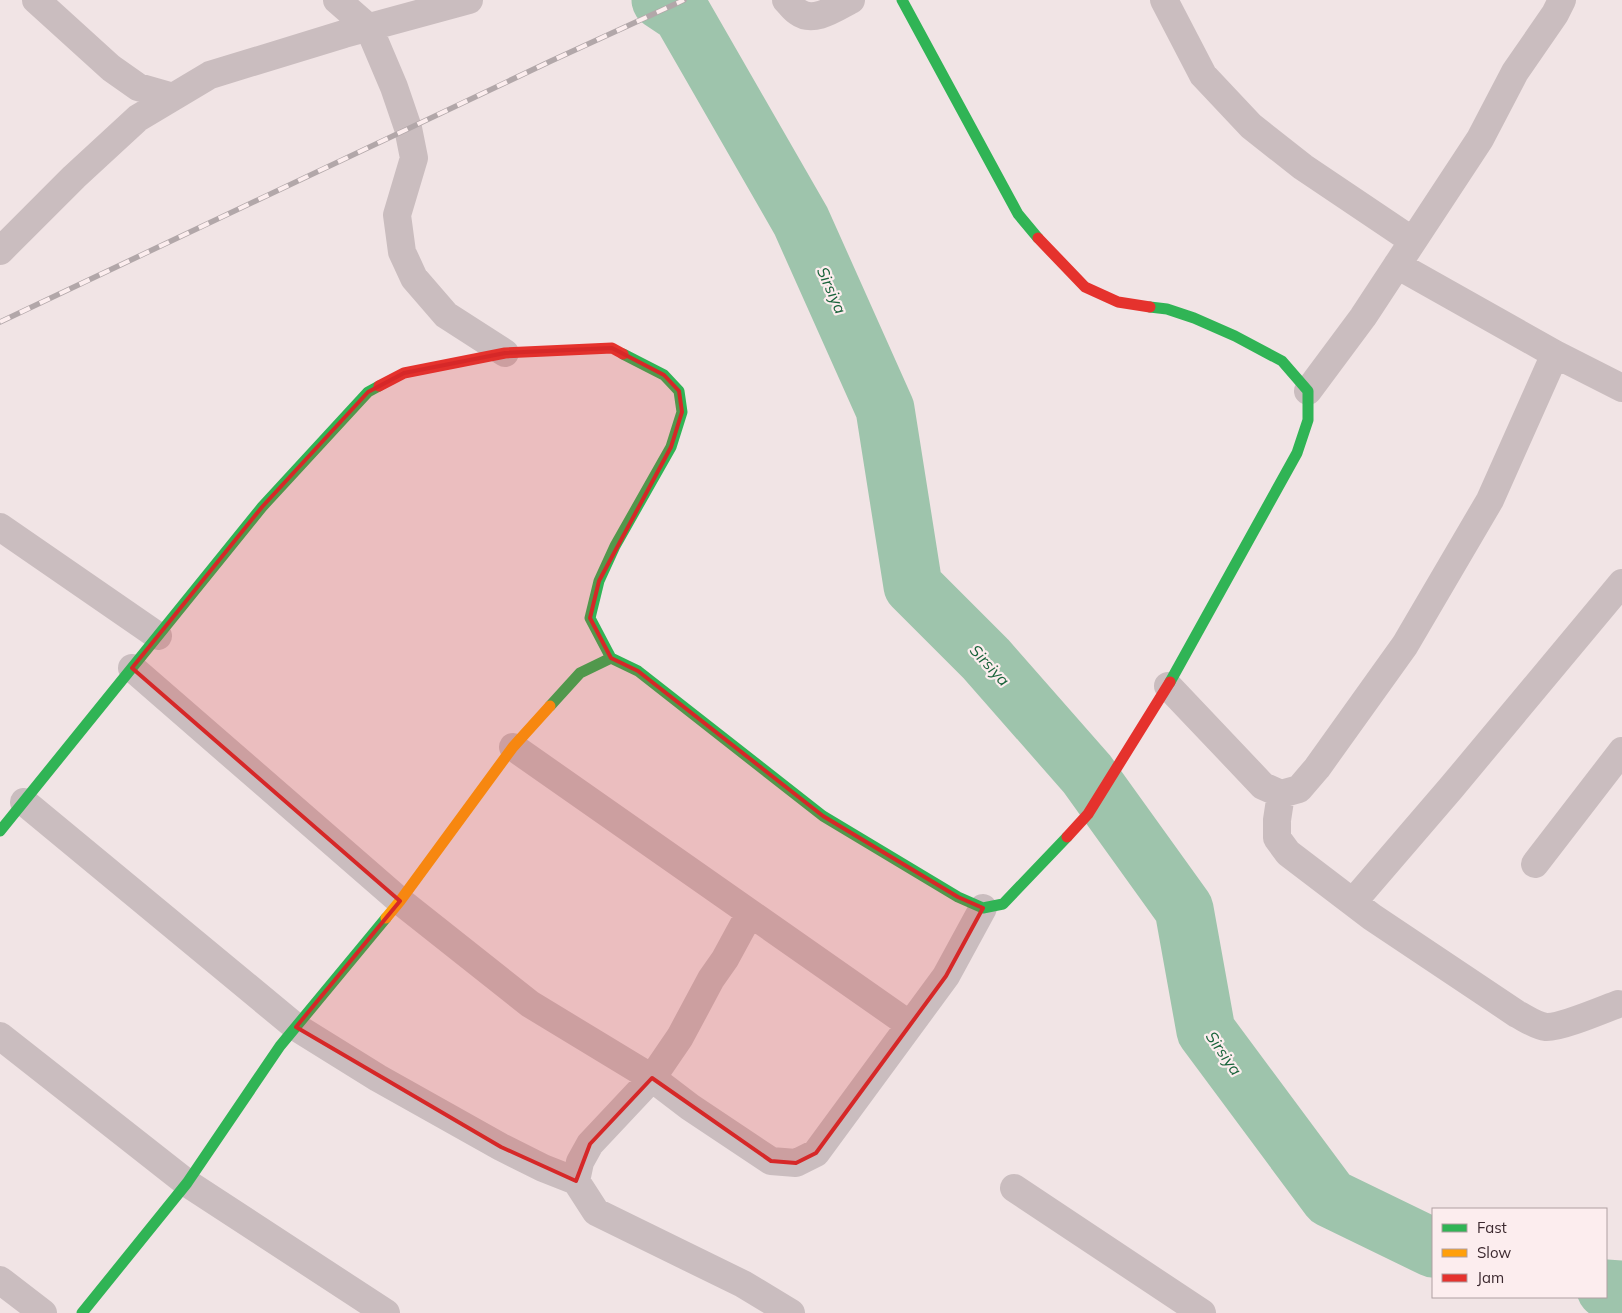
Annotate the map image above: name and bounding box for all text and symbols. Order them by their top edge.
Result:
water label: Sirsiya [813,263,851,317]
water label: Sirsiya [966,640,1014,690]
water label: Sirsiya [1202,1027,1247,1079]
legend [1432,1208,1607,1298]
text: Fast [1477,1218,1507,1237]
text: Slow [1477,1243,1511,1262]
text: Jam [1477,1268,1504,1287]

